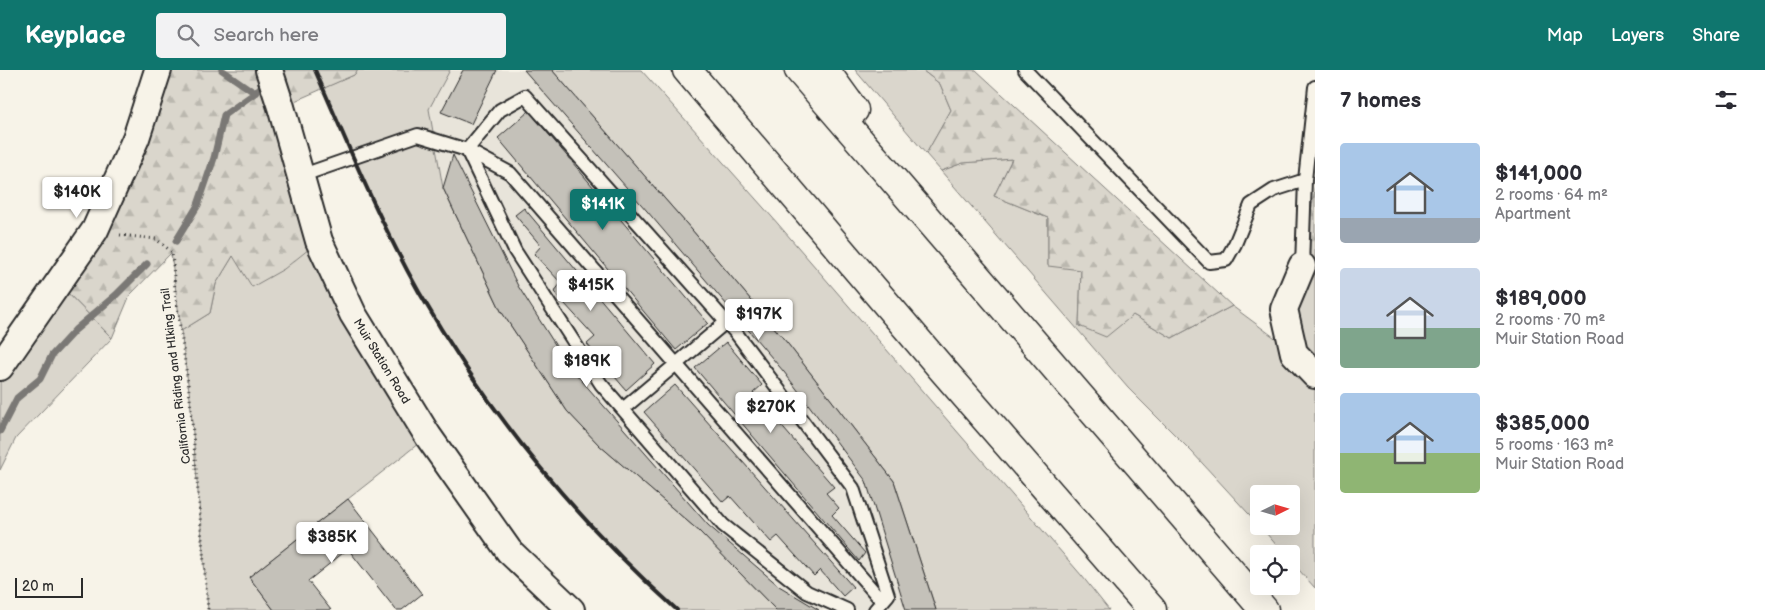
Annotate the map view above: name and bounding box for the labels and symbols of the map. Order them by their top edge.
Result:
pin: $140K [42,176,112,219]
pin: $141K [568,189,638,231]
pin: $415K [556,270,626,312]
street label: California Riding and HIking Trail [158,287,194,465]
pin: $197K [724,298,794,341]
street label: Muir Station Road [350,316,414,406]
pin: $189K [552,346,622,388]
pin: $270K [736,392,806,434]
north arrow [1250,485,1300,535]
pin: $385K [297,522,367,564]
scale bar [15,575,82,598]

